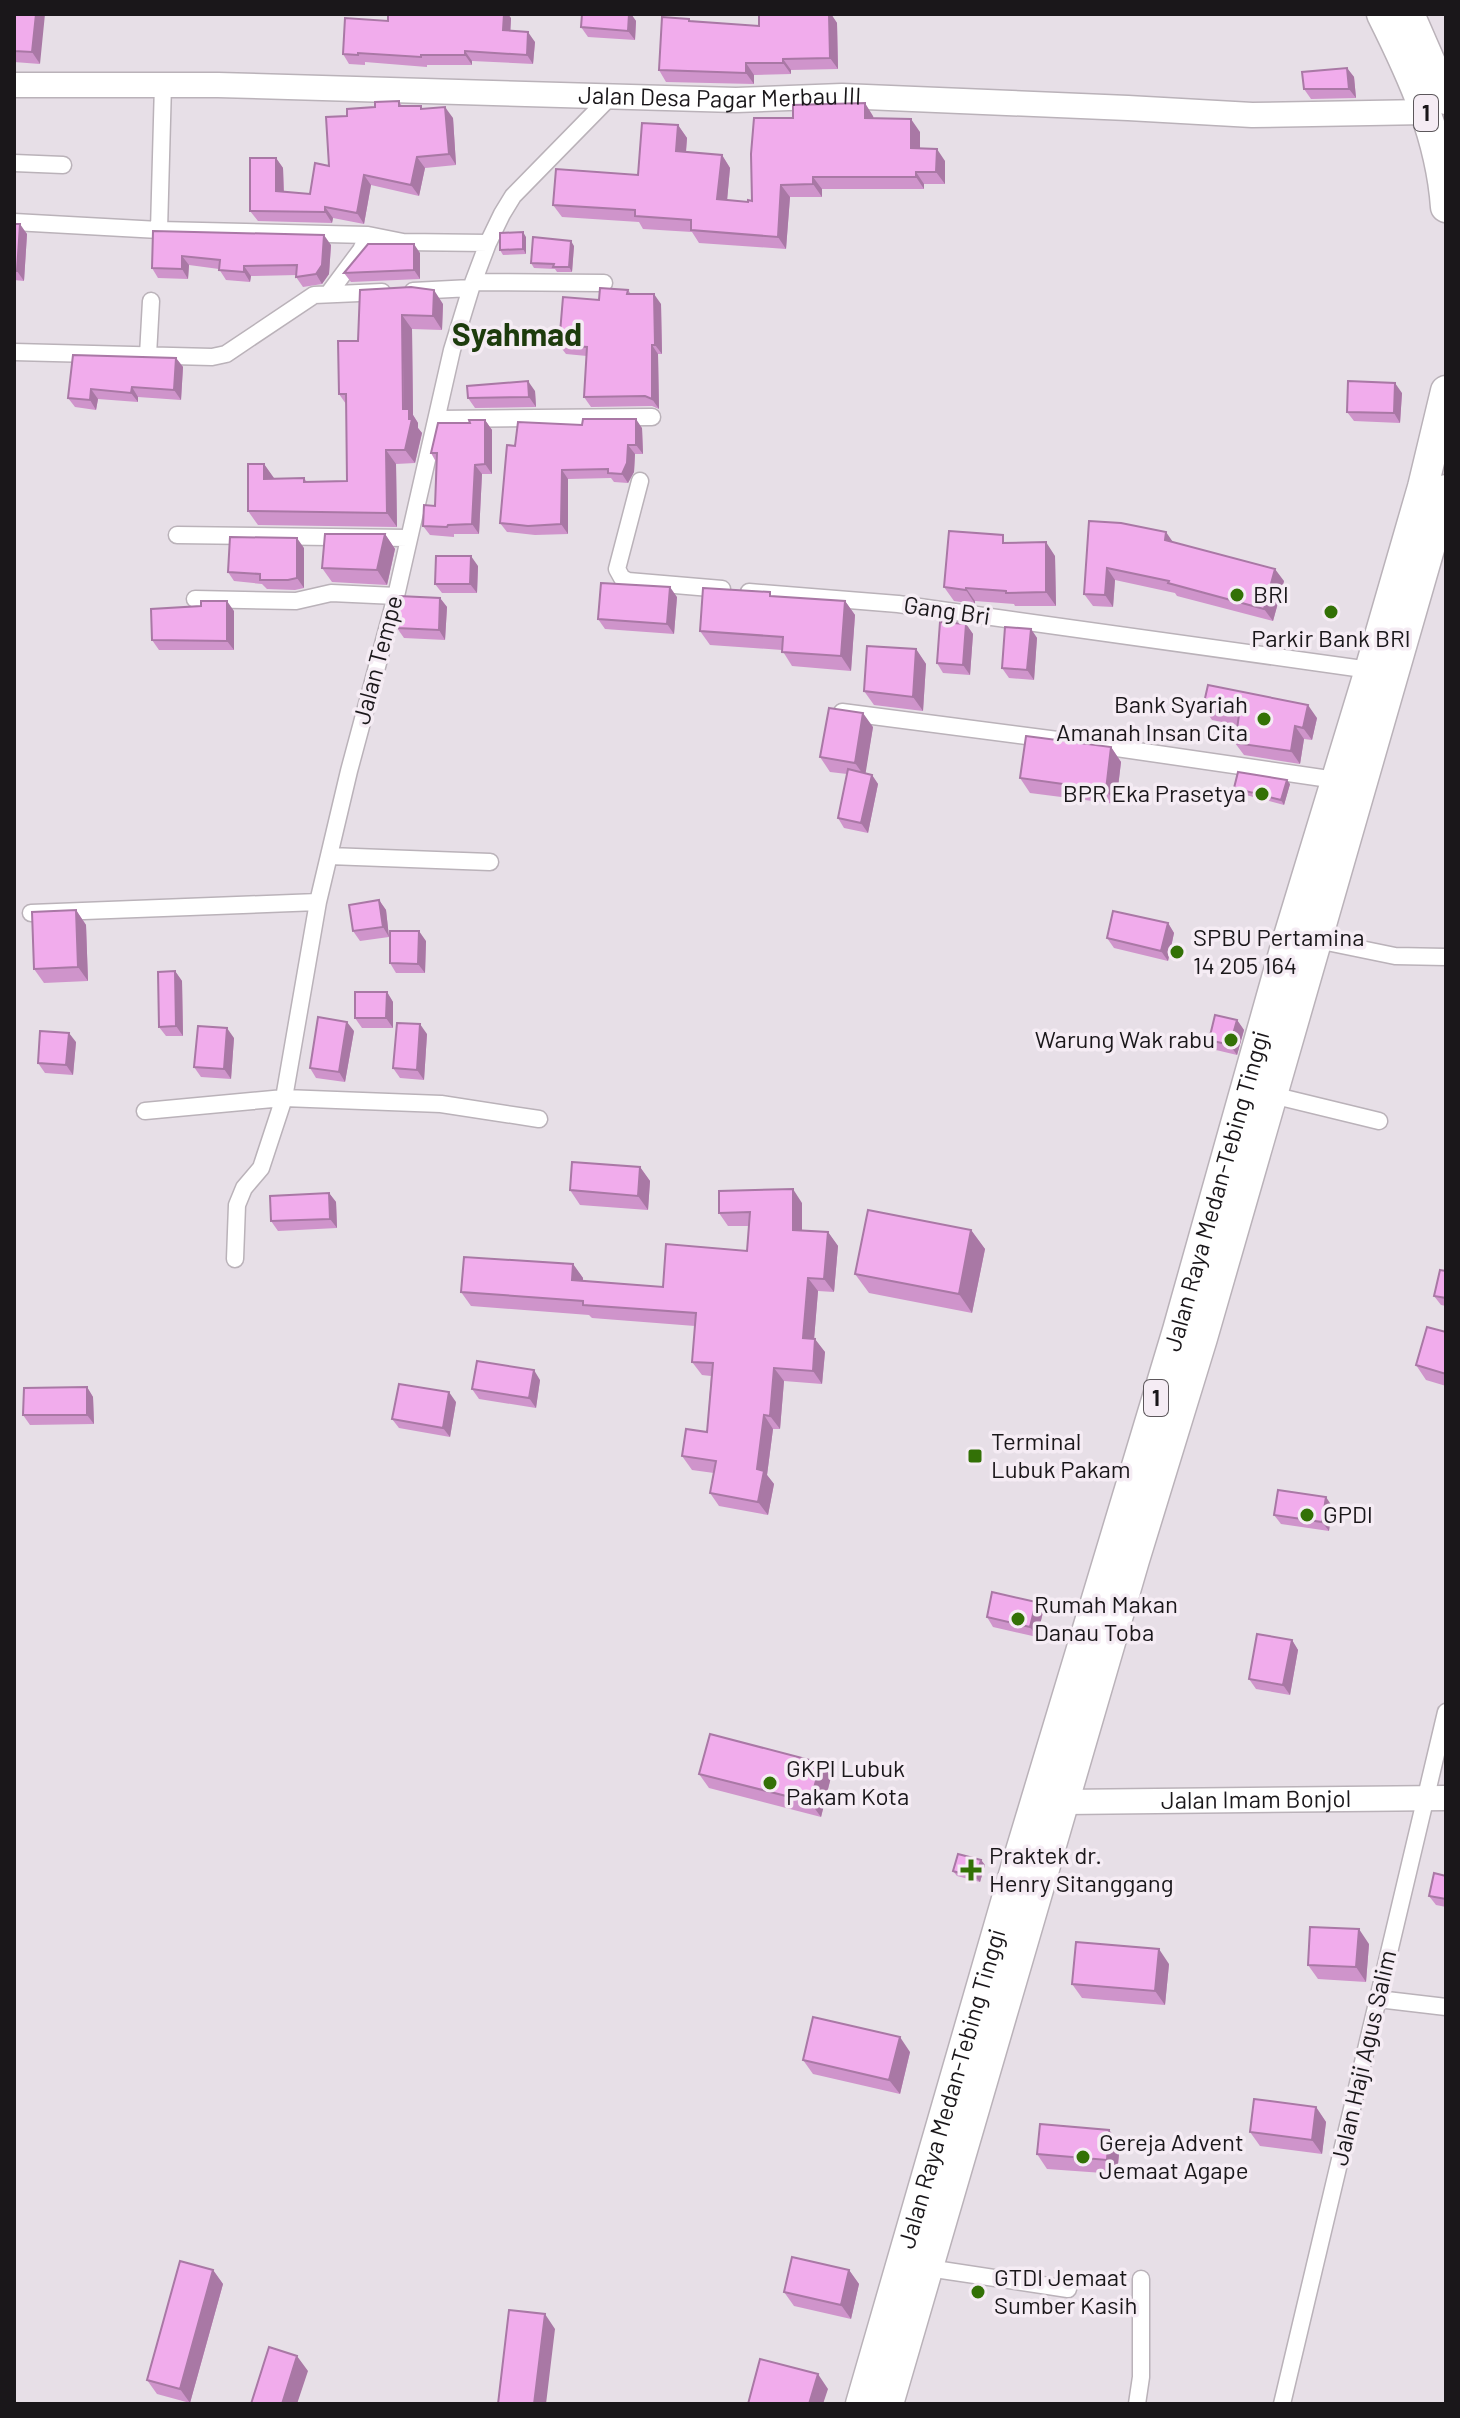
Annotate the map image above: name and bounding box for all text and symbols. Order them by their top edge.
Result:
street label: Jalan Desa Pagar Merbau III [578,79,862,113]
road number: 1 [1414,95,1438,131]
district label: Syahmad [452,314,582,352]
place label: BRI [1253,579,1289,608]
marker: BRI [1228,586,1246,604]
street label: Gang Bri [902,589,992,630]
street label: Jalan Tempe [345,592,408,727]
marker: Parkir Bank BRI [1322,603,1340,621]
place label: Parkir Bank BRI [1251,623,1411,652]
place label: Bank Syariah Amanah Insan Cita [1056,689,1248,746]
marker: Bank Syariah Amanah Insan Cita [1255,710,1273,728]
place label: BPR Eka Prasetya [1063,778,1246,807]
marker: BPR Eka Prasetya [1253,785,1271,803]
place label: SPBU Pertamina 14 205 164 [1193,922,1364,979]
marker: SPBU Pertamina 14 205 164 [1168,943,1186,961]
place label: Warung Wak rabu [1035,1024,1215,1053]
street label: Jalan Raya Medan-Tebing Tinggi [1156,1027,1274,1354]
marker: Warung Wak rabu [1222,1031,1240,1049]
road number: 1 [1144,1380,1168,1416]
place label: Terminal Lubuk Pakam [991,1426,1131,1483]
marker: Terminal Lubuk Pakam [966,1447,984,1465]
place label: GPDI [1323,1499,1373,1528]
marker: GPDI [1298,1506,1316,1524]
place label: Rumah Makan Danau Toba [1034,1589,1178,1646]
marker: Rumah Makan Danau Toba [1009,1610,1027,1628]
place label: GKPI Lubuk Pakam Kota [786,1753,909,1810]
marker: GKPI Lubuk Pakam Kota [761,1774,779,1792]
street label: Jalan Imam Bonjol [1161,1783,1351,1814]
place label: Praktek dr. Henry Sitanggang [989,1840,1174,1897]
marker: Praktek dr. Henry Sitanggang [960,1859,982,1881]
street label: Jalan Raya Medan-Tebing Tinggi [891,1925,1011,2252]
street label: Jalan Haji Agus Salim [1324,1947,1401,2168]
place label: Gereja Advent Jemaat Agape [1099,2127,1249,2184]
marker: Gereja Advent Jemaat Agape [1074,2148,1092,2166]
place label: GTDI Jemaat Sumber Kasih [994,2262,1138,2319]
marker: GTDI Jemaat Sumber Kasih [969,2283,987,2301]

